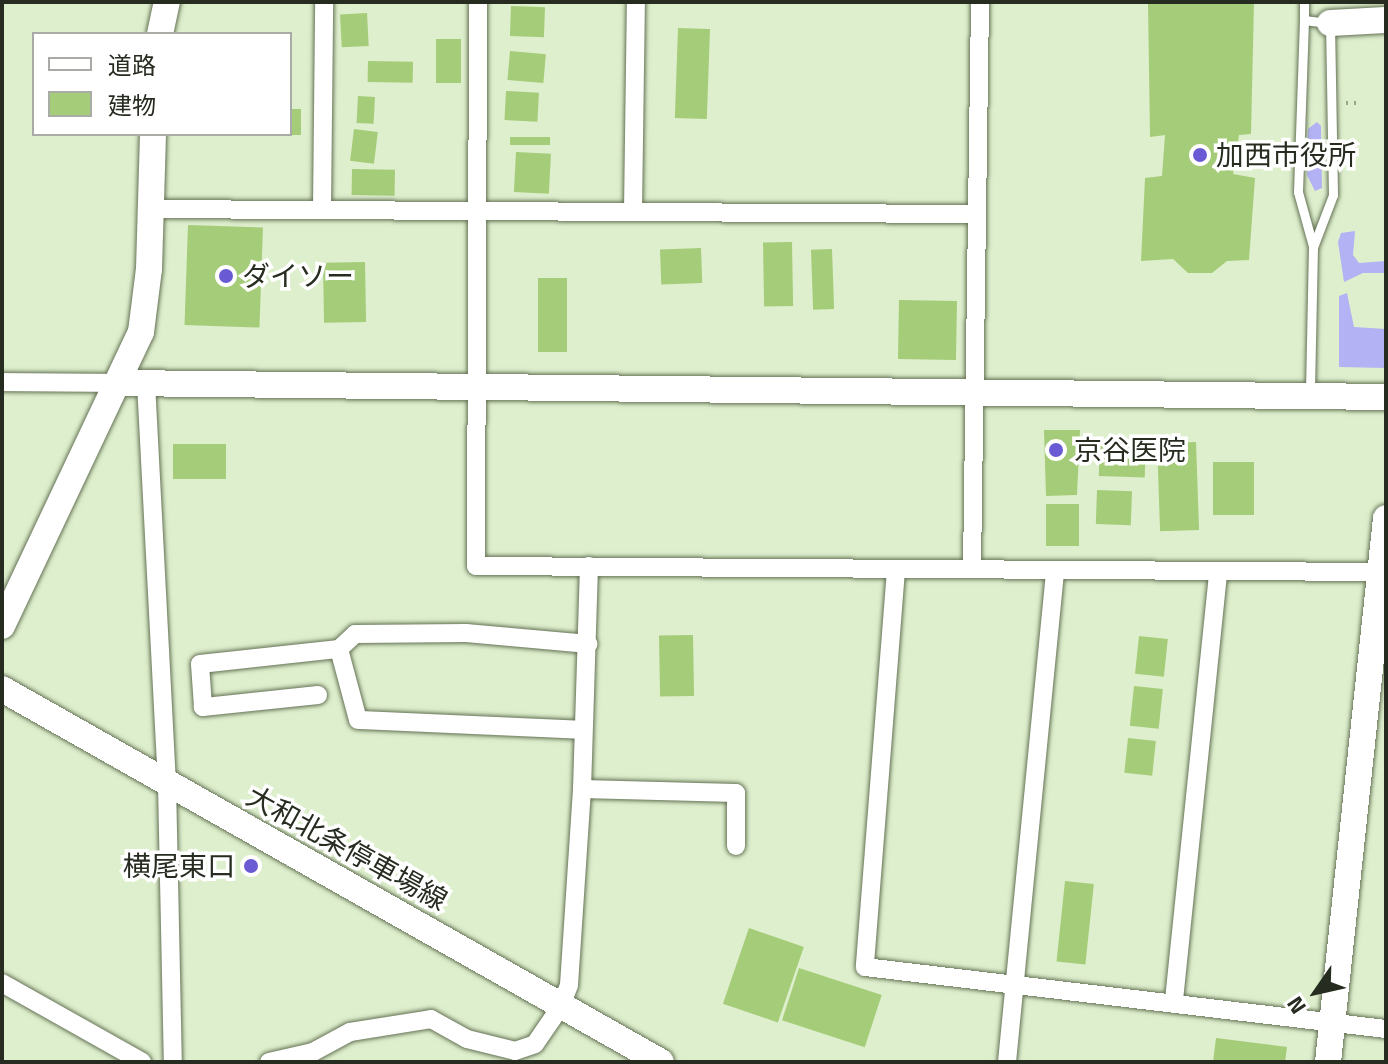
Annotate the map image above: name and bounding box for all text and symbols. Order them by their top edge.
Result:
legend [32,32,292,136]
text: 道路 [108,47,156,83]
text: 建物 [108,87,156,123]
place label: 加西市役所 [1216,138,1356,172]
marker: 加西市役所 [1191,146,1209,164]
place label: ダイソー [242,259,354,293]
marker: ダイソー [217,267,235,285]
place label: 京谷医院 [1074,433,1186,467]
marker: 京谷医院 [1045,439,1067,461]
street label: 大和北条停車場線 [241,779,453,917]
place label: 横尾東口 [123,849,235,883]
marker: 横尾東口 [242,857,260,875]
north arrow [1276,952,1356,1032]
text: N [1278,990,1314,1021]

